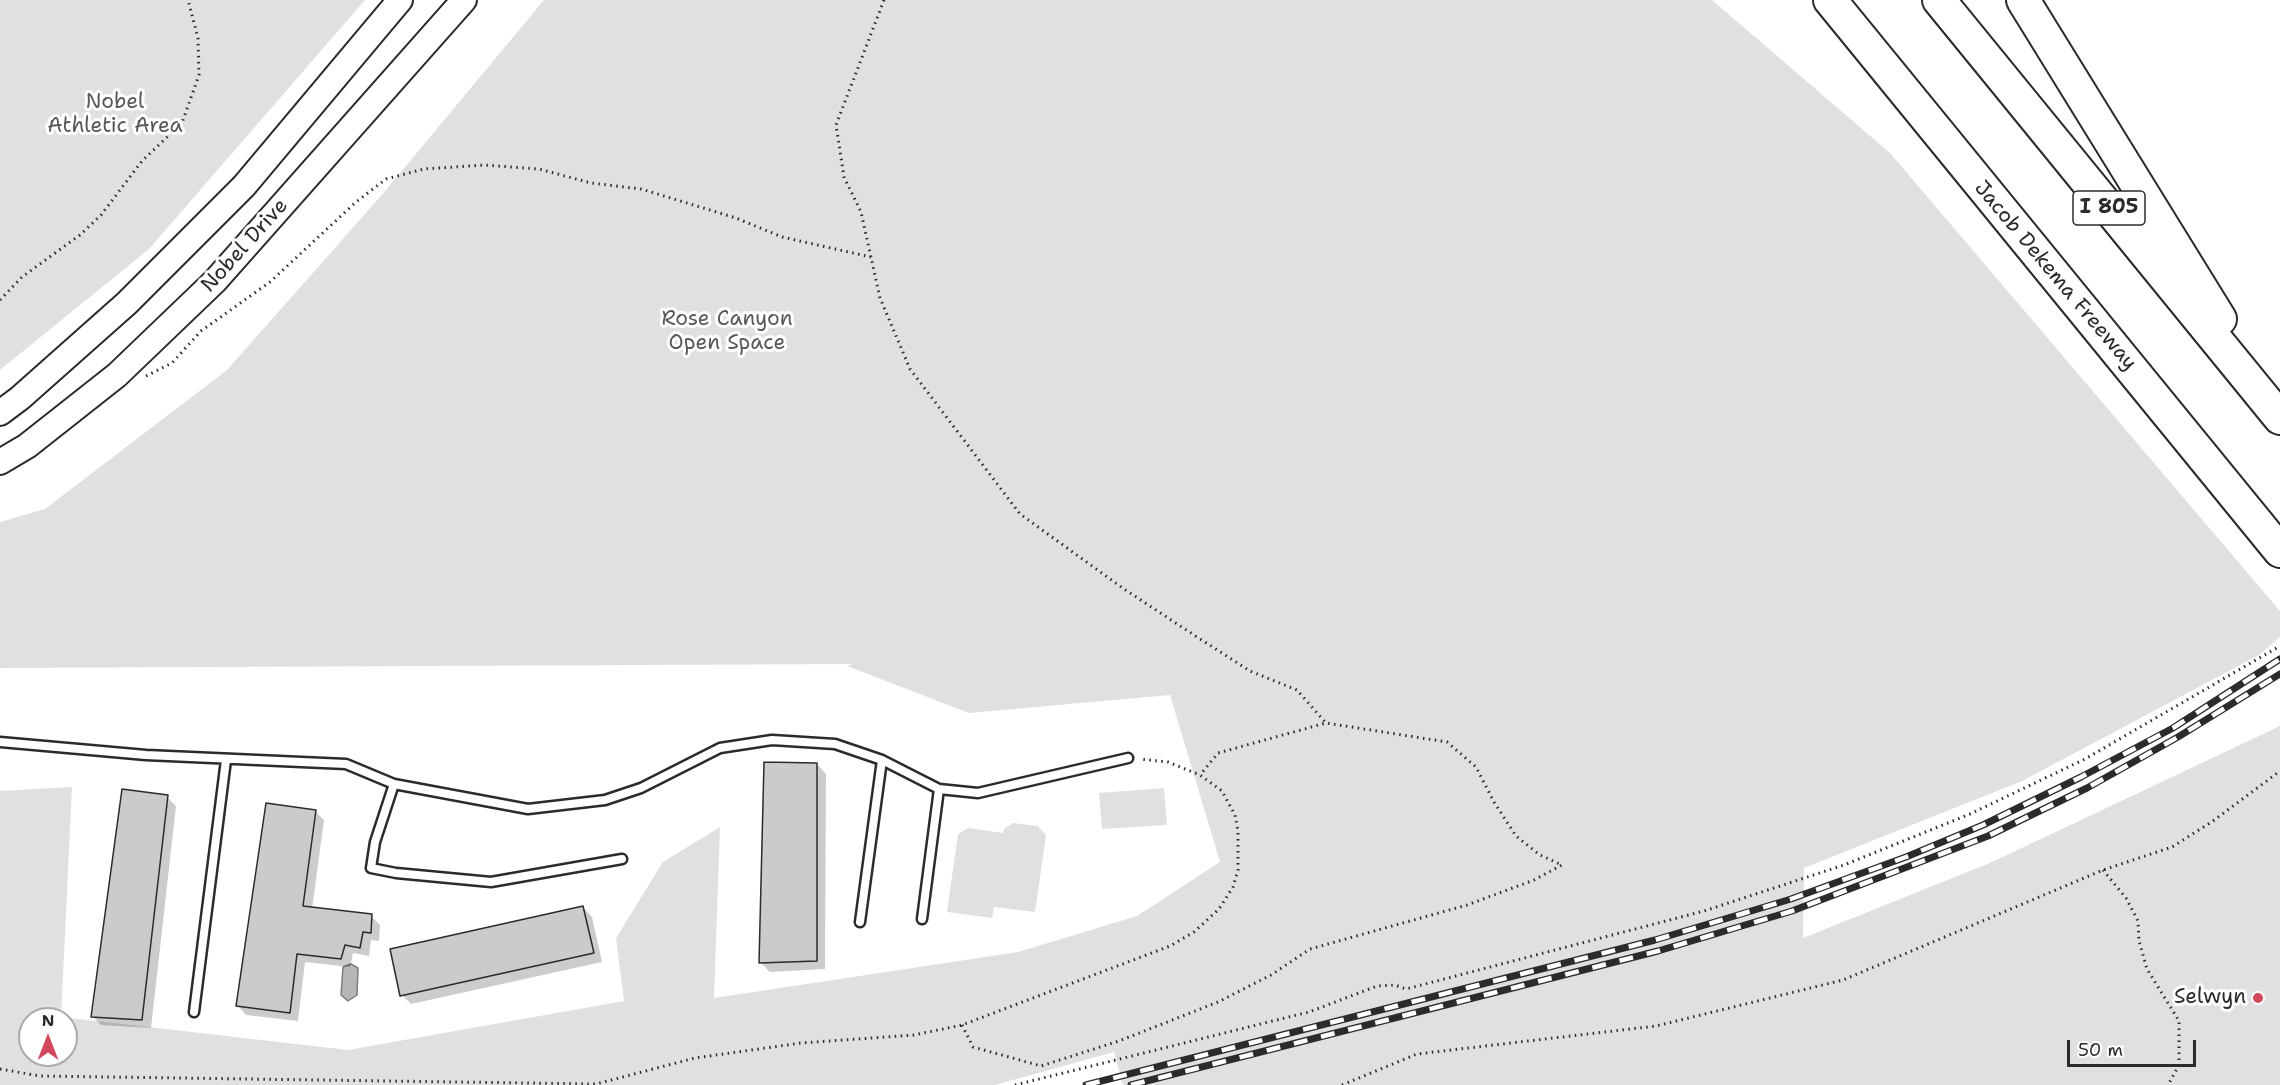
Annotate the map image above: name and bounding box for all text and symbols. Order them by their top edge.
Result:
park label: Nobel Athletic Area [47,90,183,140]
street label: Jacob Dekema Freeway [1968,176,2142,376]
road number: I 805 [2073,191,2145,225]
street label: Nobel Drive [196,194,294,298]
park label: Rose Canyon Open Space [661,307,793,357]
place label: Selwyn [2174,985,2246,1011]
marker: Selwyn [2251,991,2265,1005]
north arrow [18,1007,78,1067]
text: N [42,1010,54,1031]
scale bar [2070,1028,2199,1066]
text: 50 m [2078,1038,2123,1062]

